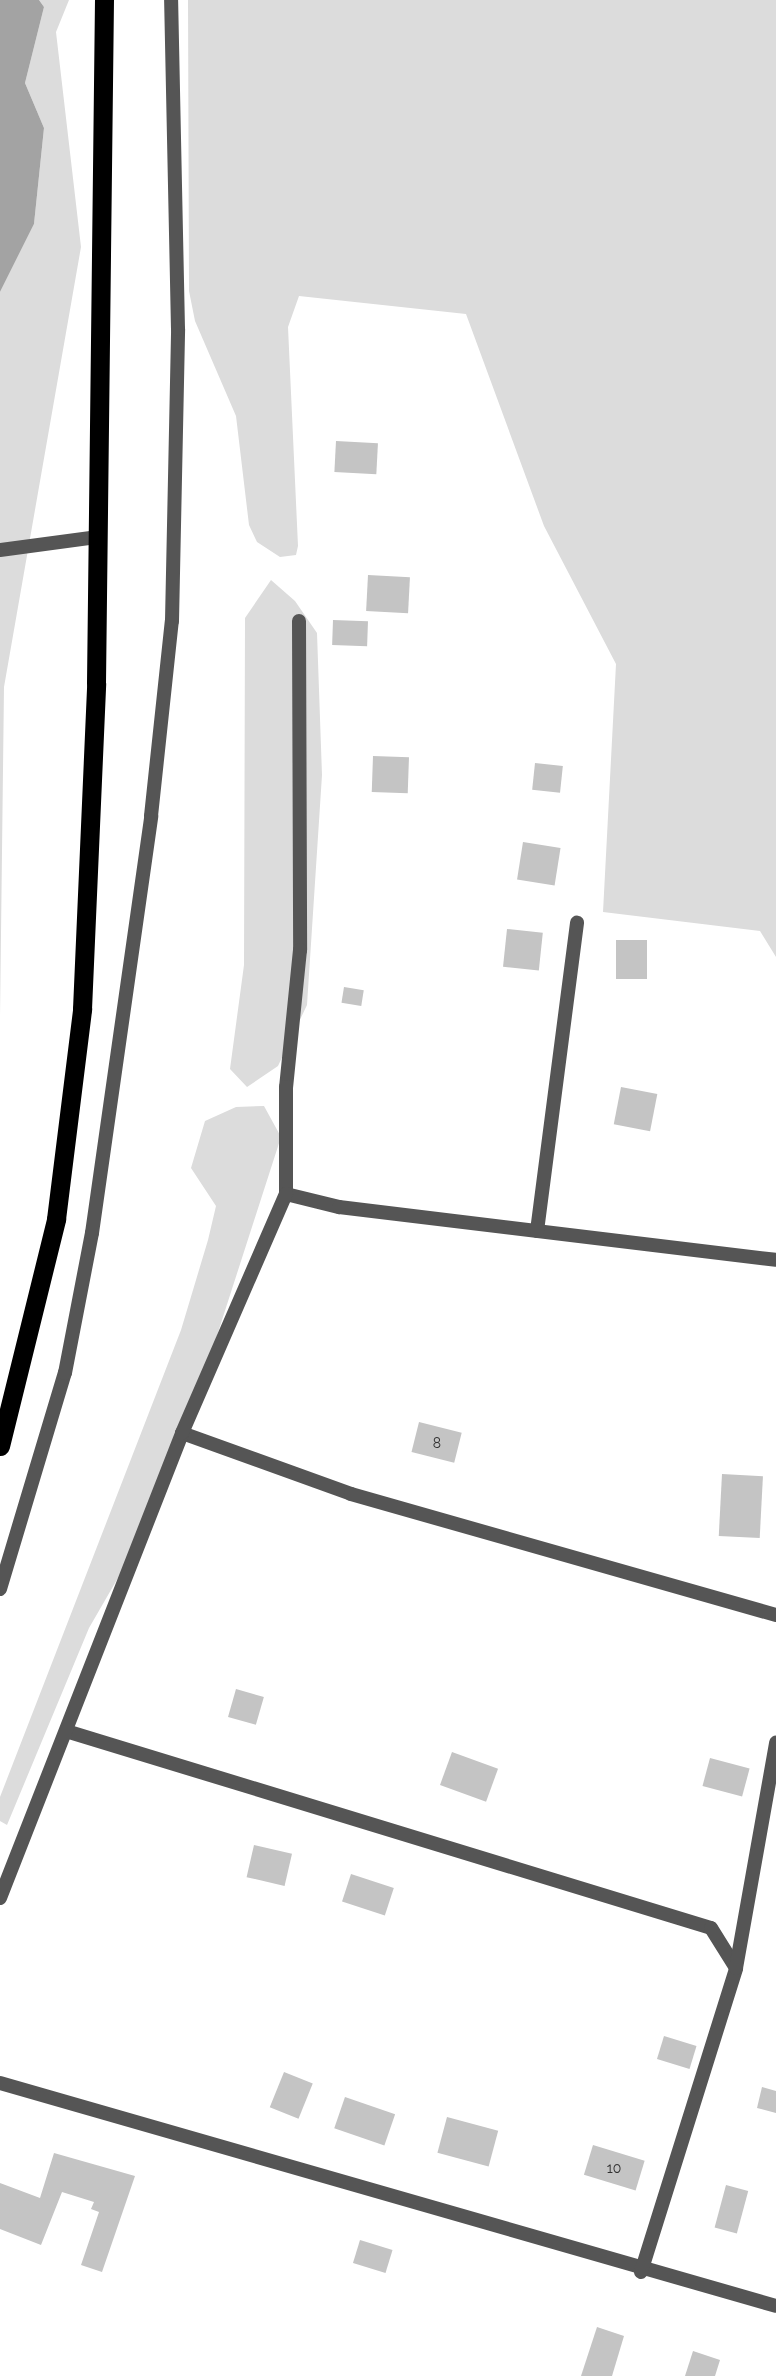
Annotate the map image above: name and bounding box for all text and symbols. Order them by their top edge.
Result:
house number: 8 [433,1435,441,1451]
house number: 10 [607,2160,621,2176]

